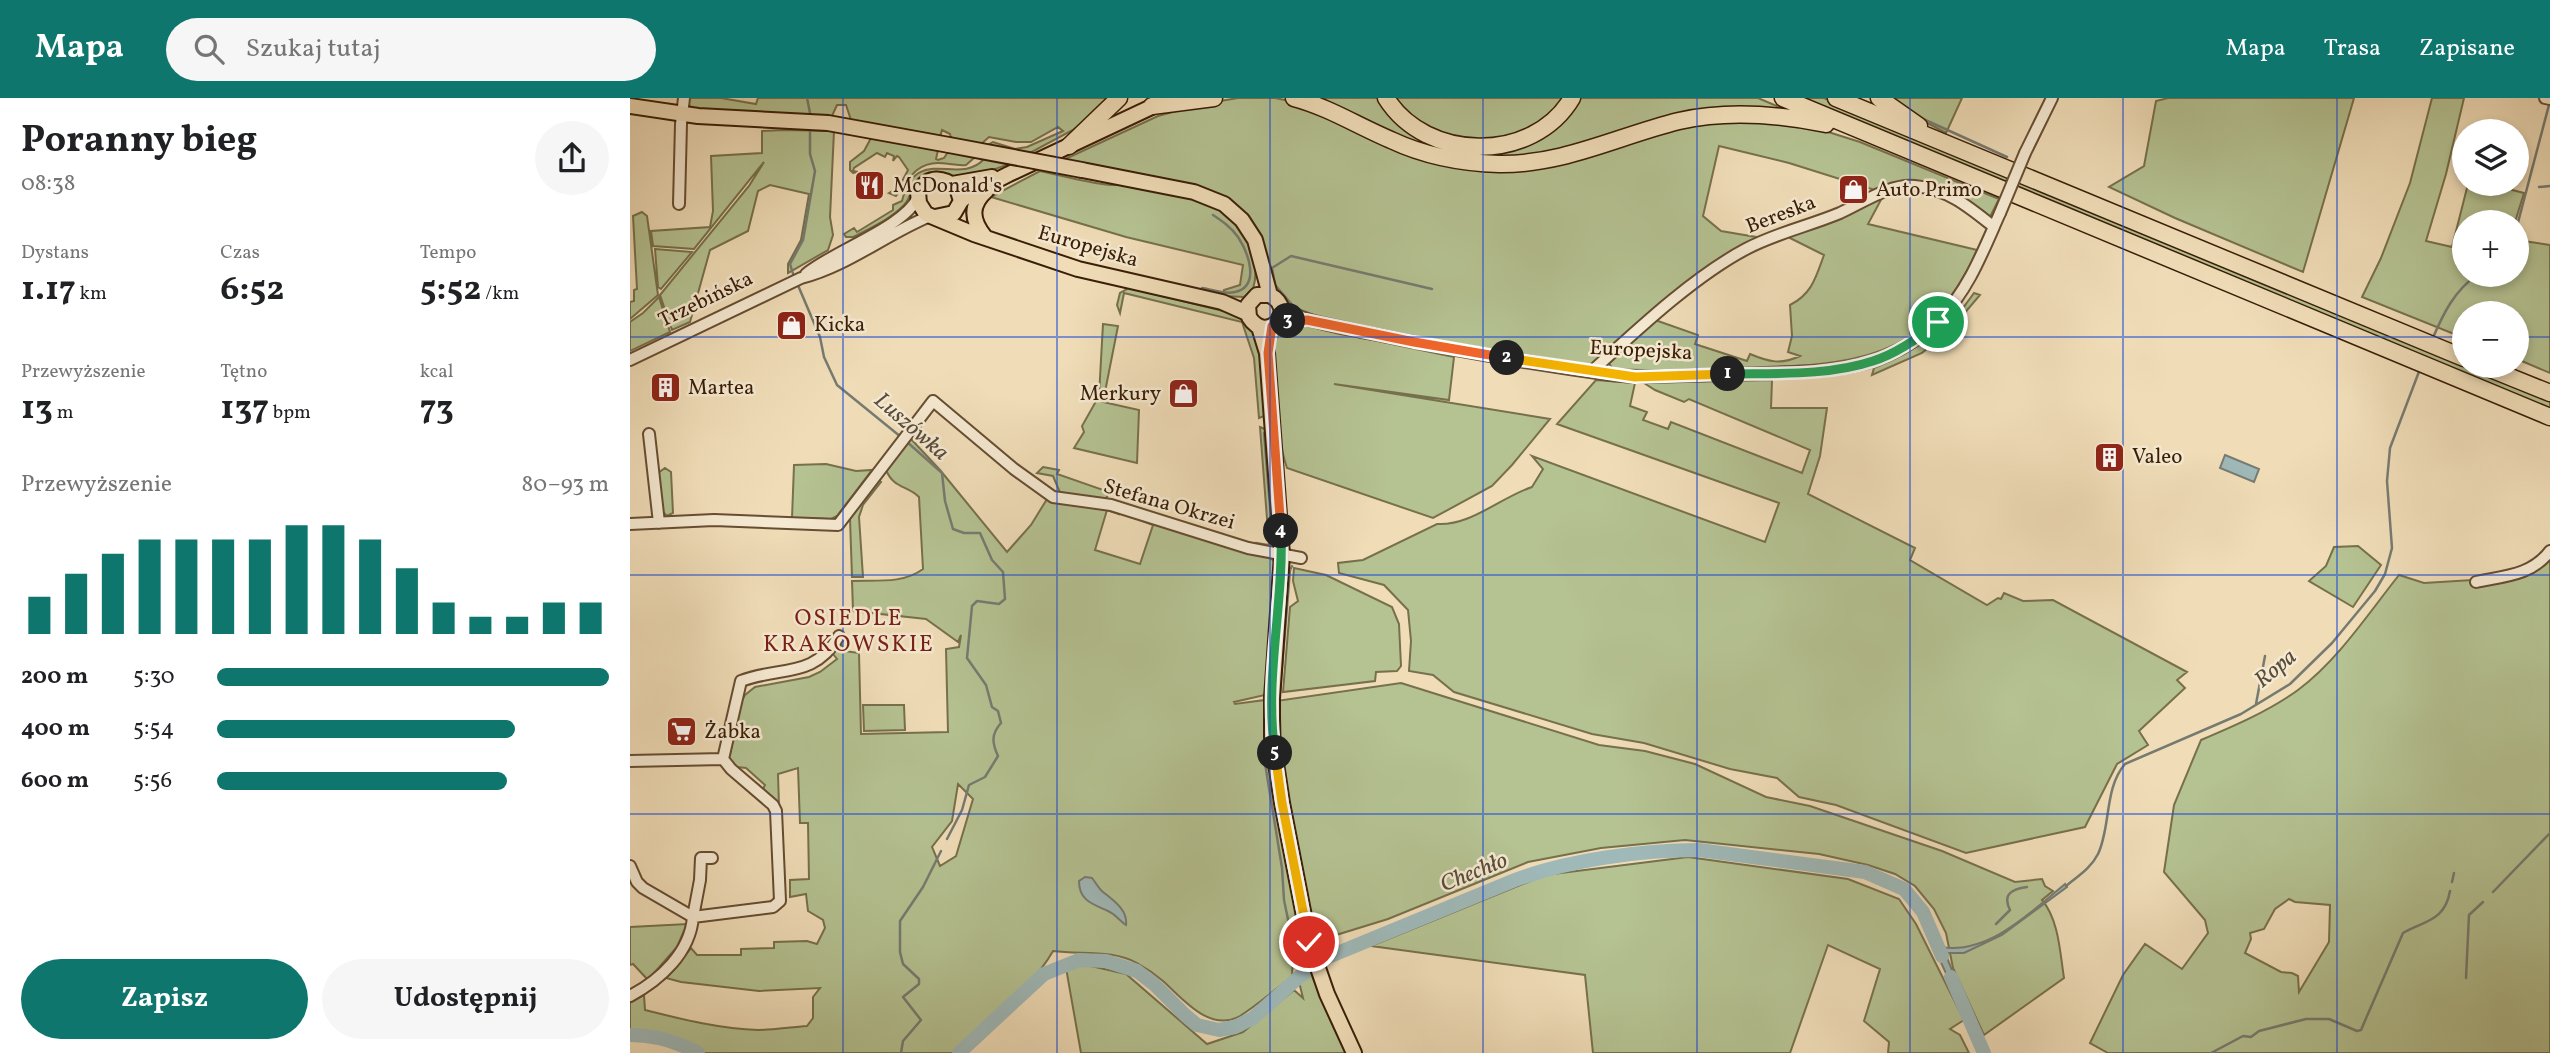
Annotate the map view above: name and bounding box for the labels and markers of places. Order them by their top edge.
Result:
restaurant icon: McDonald's [853,169,887,203]
place label: McDonald's [893,172,1002,201]
shop icon: Auto Primo [1836,173,1870,207]
place label: Auto Primo [1876,176,1982,205]
pin [1908,292,1968,352]
pin: 3 [1270,304,1306,339]
shop icon: Kicka [774,308,808,342]
place label: Kicka [814,311,865,340]
pin: 2 [1490,341,1524,376]
pin: 1 [1710,356,1746,392]
building icon: Martea [648,371,682,405]
place label: Martea [688,374,754,403]
shop icon: Merkury [1167,377,1201,411]
place label: Merkury [1080,380,1162,409]
building icon: Valeo [2092,440,2126,474]
place label: Valeo [2132,443,2182,472]
pin: 4 [1264,514,1298,548]
supermarket icon: Żabka [664,715,698,749]
place label: Żabka [704,718,761,747]
pin: 5 [1258,736,1292,770]
pin [1279,912,1339,972]

